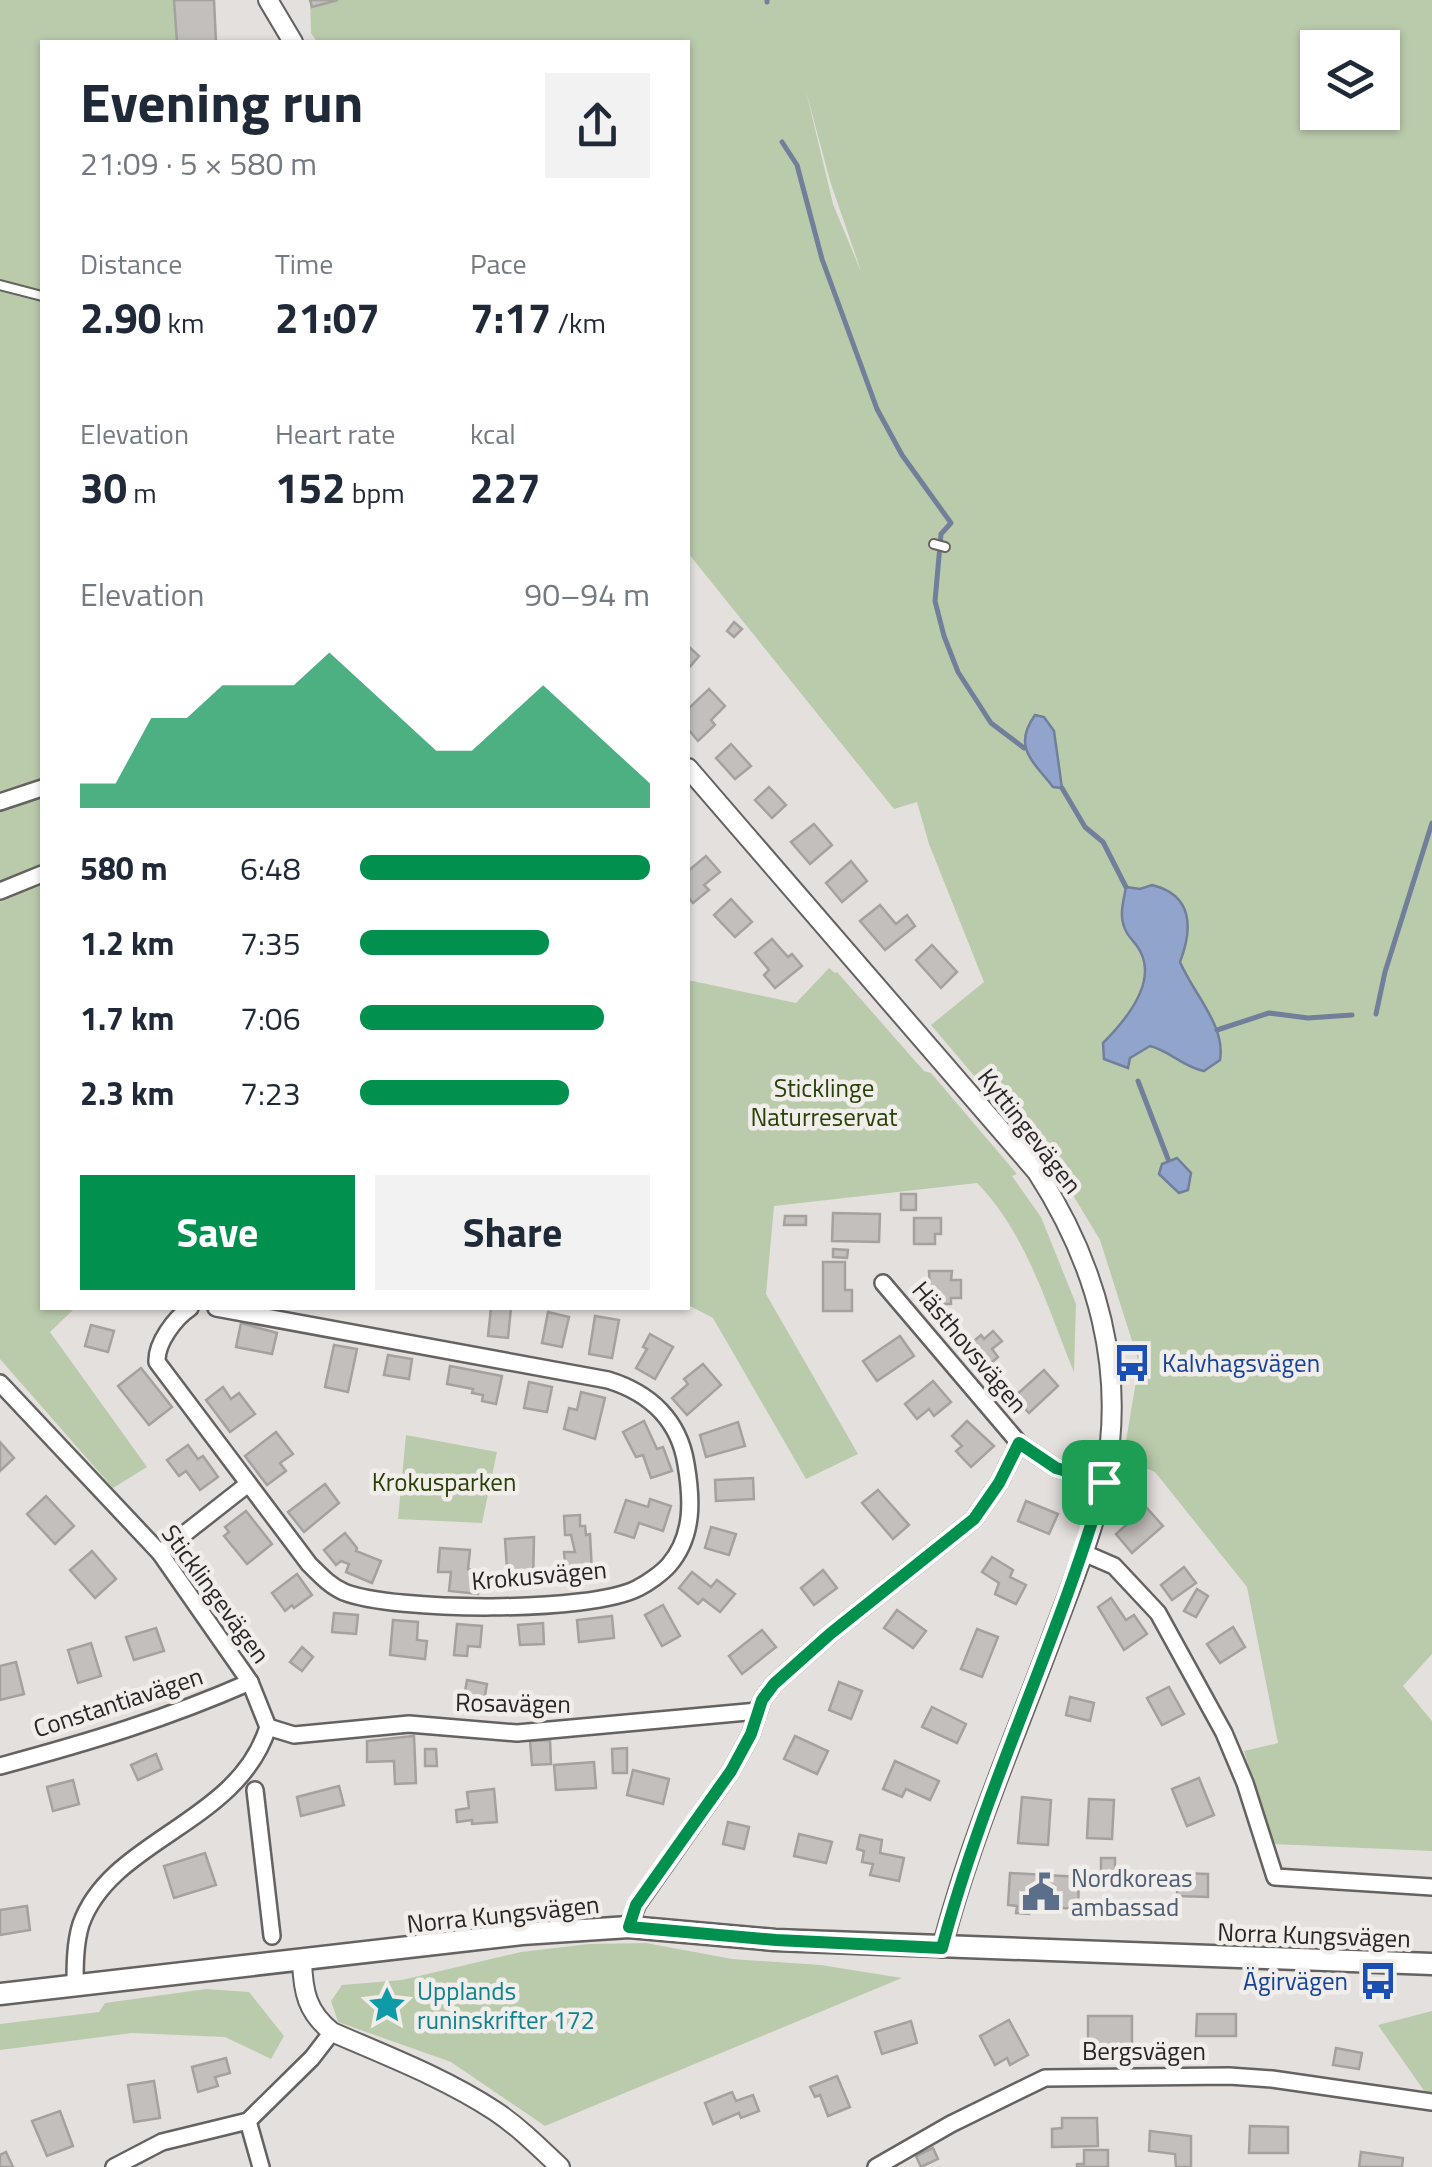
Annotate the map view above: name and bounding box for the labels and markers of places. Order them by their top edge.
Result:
bus stop icon: Kalvhagsvägen [1111,1342,1153,1384]
place label: Kalvhagsvägen [1162,1344,1320,1382]
pin [1062,1440,1147,1525]
place label: Nordkoreas ambassad [1071,1859,1193,1926]
public building icon: Nordkoreas ambassad [1020,1871,1062,1913]
bus stop icon: Ägirvägen [1357,1960,1399,2002]
place label: Ägirvägen [1243,1962,1348,2000]
place label: Upplands runinskrifter 172 [417,1972,595,2039]
place icon: Upplands runinskrifter 172 [366,1984,408,2026]

